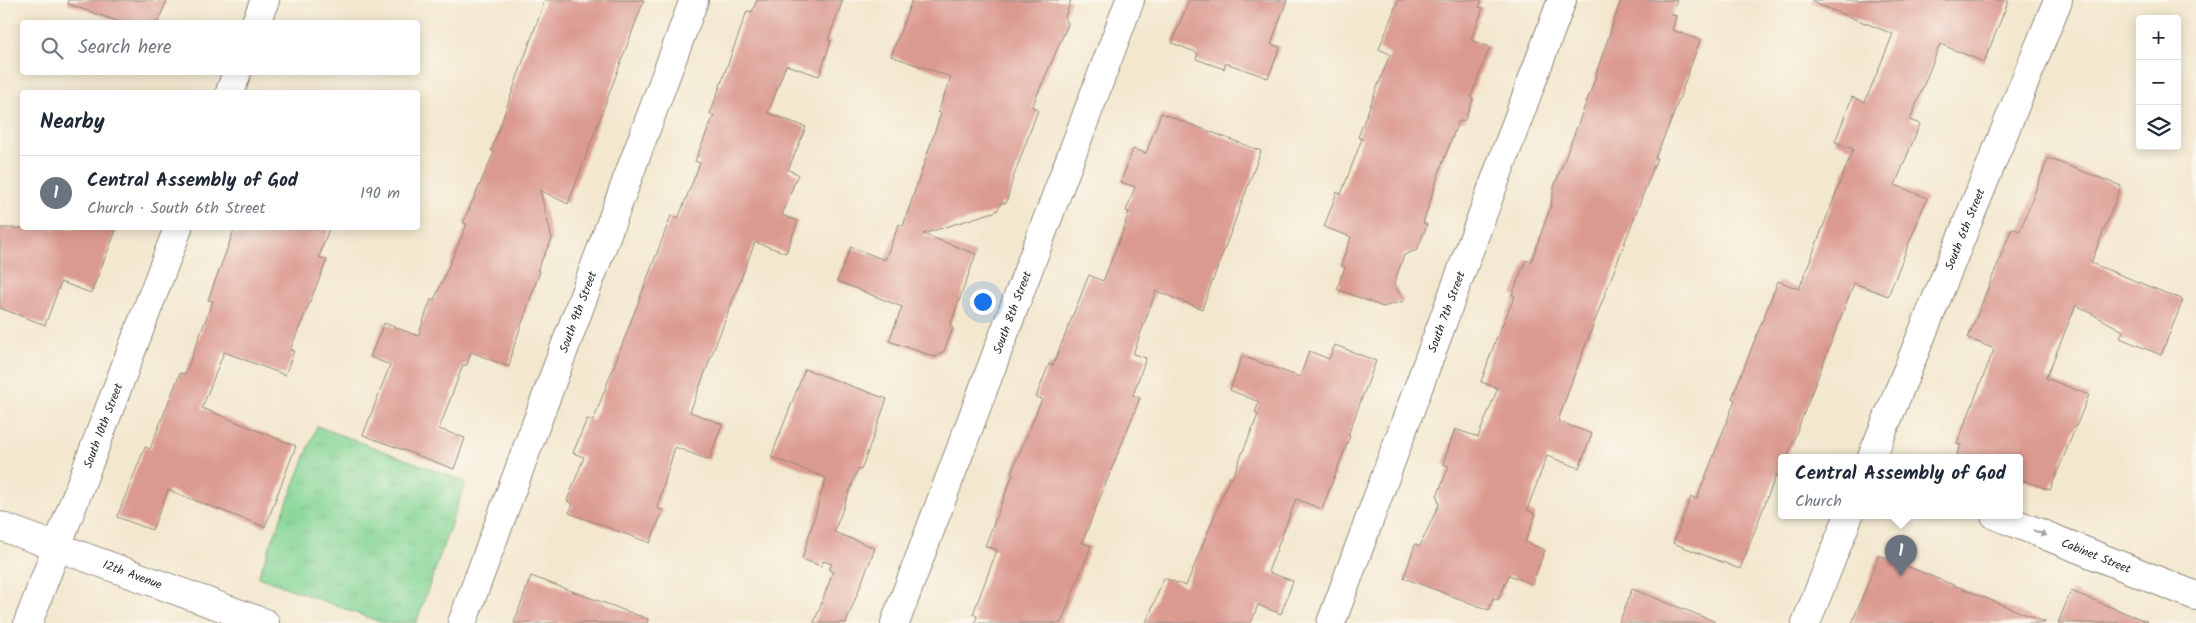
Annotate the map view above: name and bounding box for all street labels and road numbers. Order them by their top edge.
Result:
street label: South 6th Street [1940,185,1990,273]
street label: South 9th Street [554,268,602,356]
street label: South 8th Street [988,268,1037,357]
street label: South 7th Street [1423,268,1471,355]
street label: South 10th Street [79,380,128,471]
street label: Cabinet Street [2058,534,2134,579]
street label: 12th Avenue [100,555,165,595]

